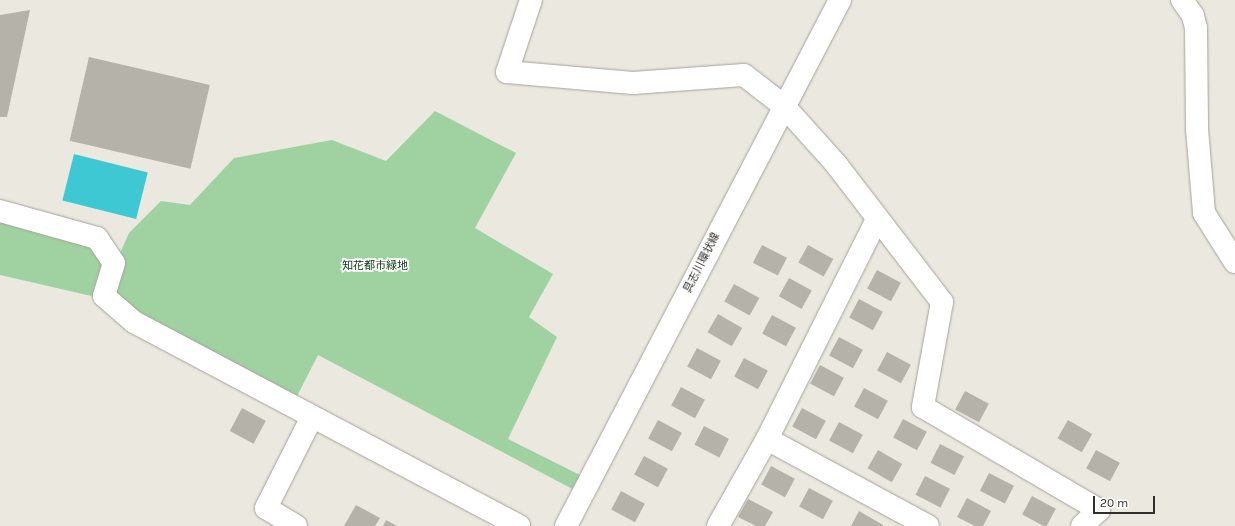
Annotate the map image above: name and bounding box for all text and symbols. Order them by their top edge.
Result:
street label: 具志川環状線 [681,231,723,295]
park label: 知花都市緑地 [342,259,408,273]
scale bar [1095,488,1157,514]
text: 20 m [1100,496,1128,510]

